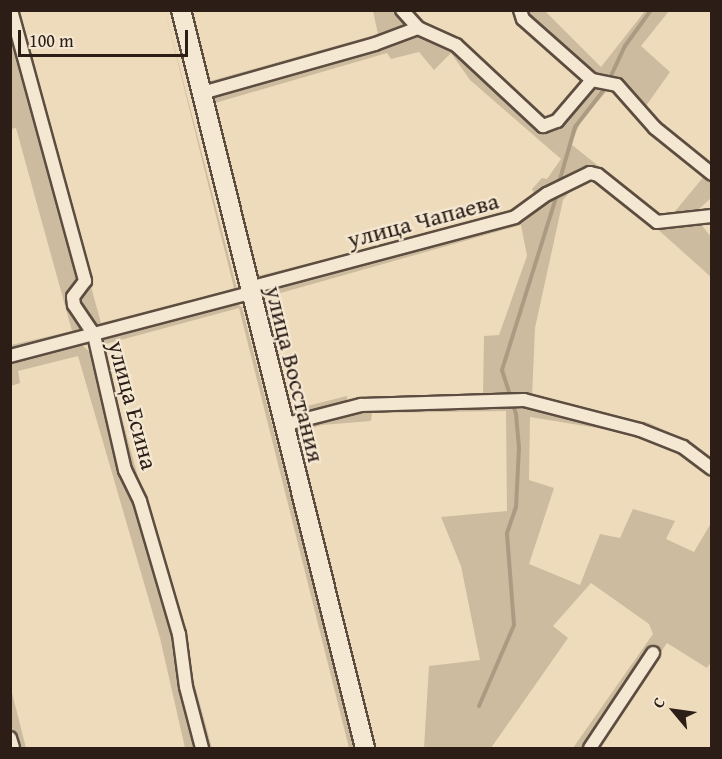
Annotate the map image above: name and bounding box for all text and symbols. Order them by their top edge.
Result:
scale bar [21,18,190,56]
text: 100 m [29,27,74,54]
street label: улица Чапаева [344,186,502,254]
street label: улица Восстания [259,283,331,465]
street label: улица Есина [102,337,164,473]
north arrow [644,681,704,741]
text: С [646,693,671,712]

